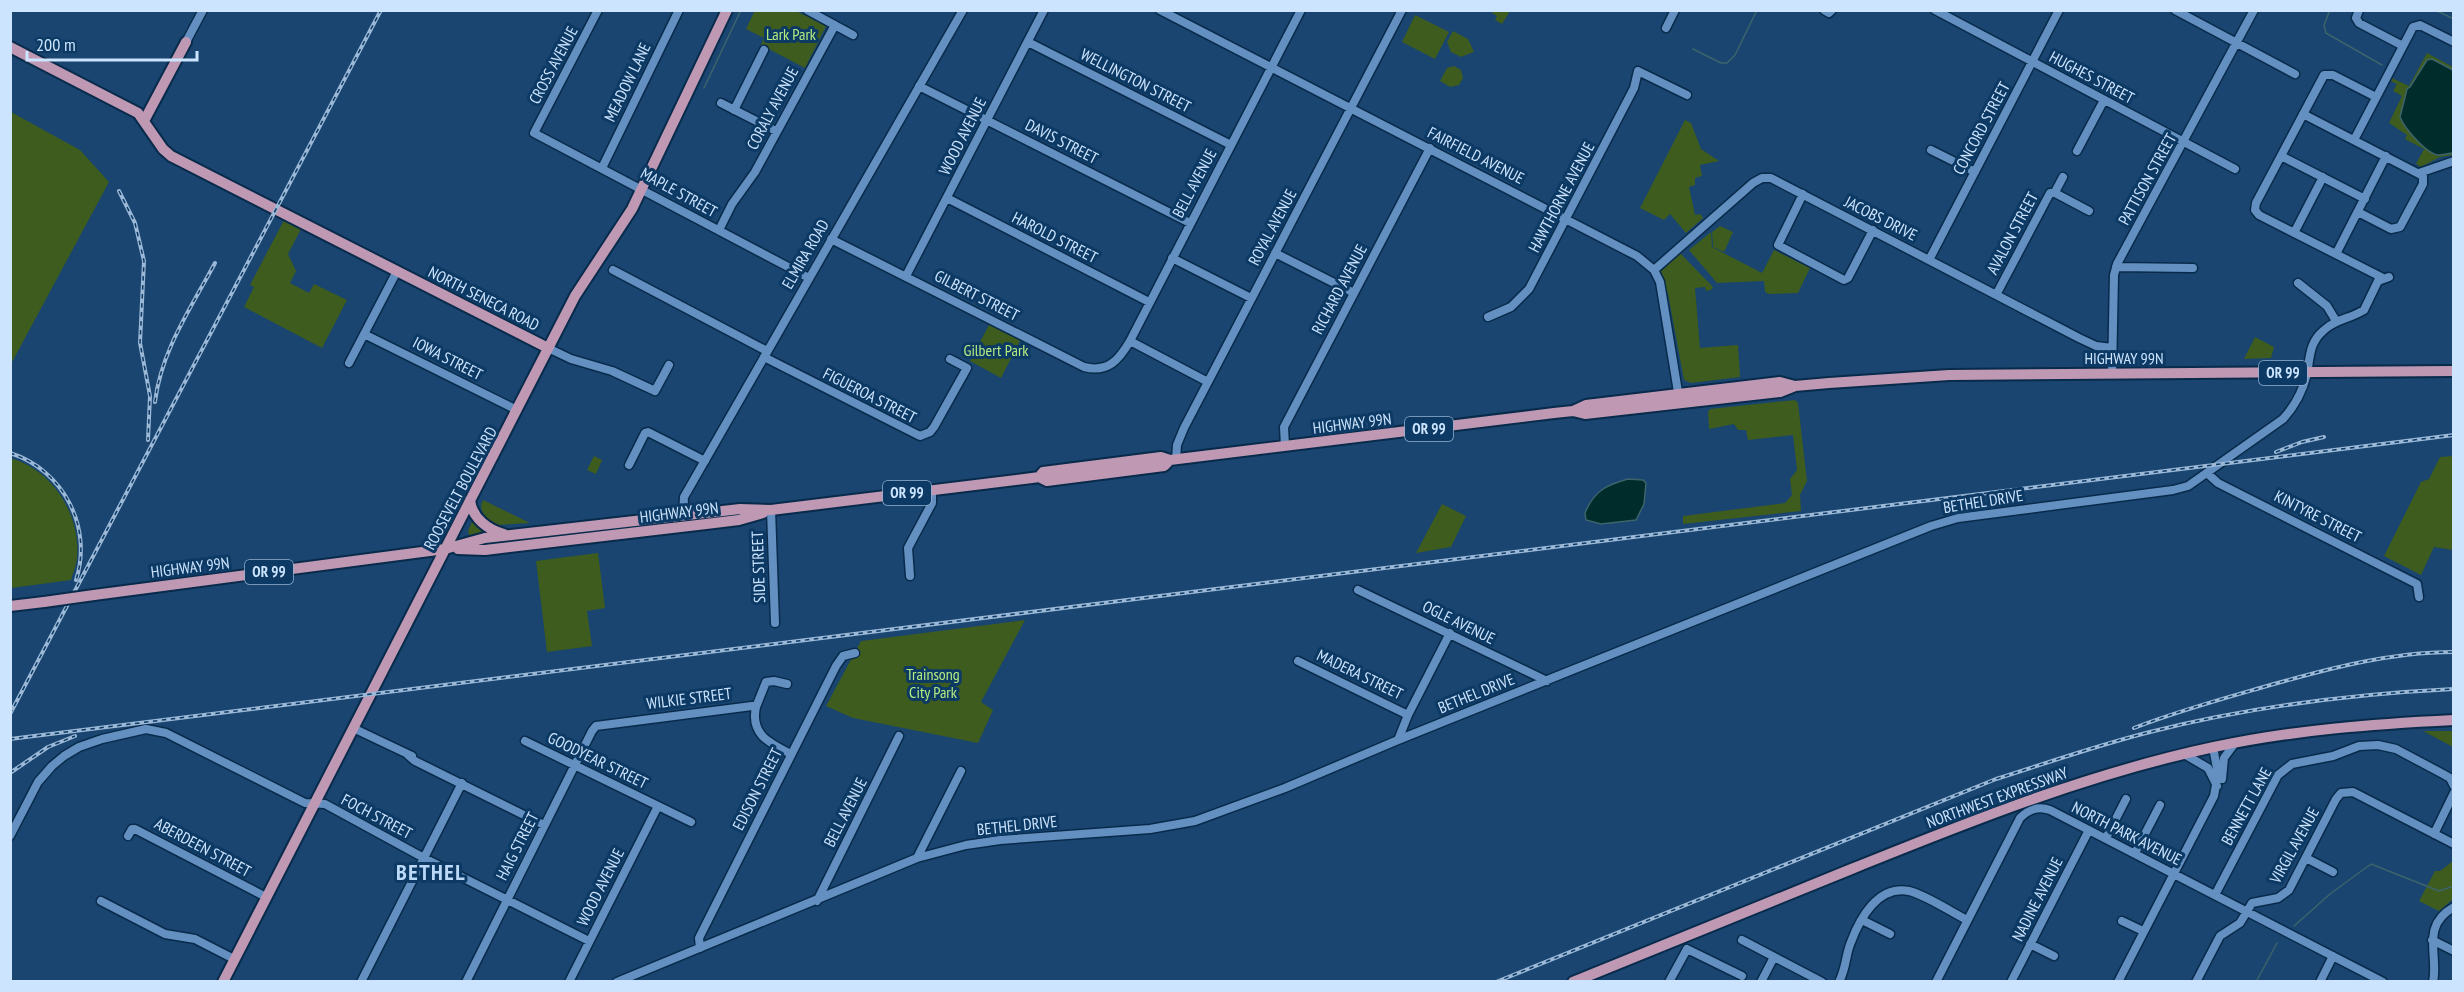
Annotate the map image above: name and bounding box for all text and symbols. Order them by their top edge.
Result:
street label: CROSS AVENUE [524,23,582,107]
scale bar [27,24,196,62]
park label: Lark Park [766,24,817,44]
text: 200 m [36,33,76,56]
street label: MEADOW LANE [599,39,655,125]
street label: WELLINGTON STREET [1078,44,1194,116]
street label: HUGHES STREET [2046,46,2138,108]
street label: CORALY AVENUE [742,63,802,153]
street label: CONCORD STREET [1948,78,2014,178]
street label: WOOD AVENUE [934,94,990,178]
street label: DAVIS STREET [1022,114,1102,168]
street label: FAIRFIELD AVENUE [1424,122,1528,188]
street label: PATTISON STREET [2114,130,2180,228]
street label: HAWTHORNE AVENUE [1524,138,1599,256]
street label: BELL AVENUE [1168,145,1221,221]
street label: MAPLE STREET [637,163,721,221]
street label: ROYAL AVENUE [1244,185,1300,269]
street label: AVALON STREET [1982,188,2042,278]
street label: JACOBS DRIVE [1840,191,1921,245]
street label: HAROLD STREET [1009,207,1101,267]
street label: ELMIRA ROAD [777,216,833,292]
street label: RICHARD AVENUE [1307,241,1371,337]
street label: NORTH SENECA ROAD [425,261,543,335]
street label: GILBERT STREET [931,265,1023,325]
street label: IOWA STREET [410,332,486,384]
park label: Gilbert Park [964,340,1029,360]
street label: HIGHWAY 99N [2084,348,2164,368]
road number: OR 99 [2259,361,2307,385]
street label: FIGUEROA STREET [820,363,920,427]
street label: HIGHWAY 99N [1312,408,1392,438]
road number: OR 99 [1405,417,1453,441]
street label: ROOSEVELT BOULEVARD [419,423,501,553]
road number: OR 99 [883,481,931,505]
street label: BETHEL DRIVE [1942,485,2024,517]
street label: KINTYRE STREET [2271,486,2365,546]
street label: HIGHWAY 99N [639,497,719,527]
street label: SIDE STREET [747,531,769,603]
street label: HIGHWAY 99N [150,552,230,582]
road number: OR 99 [245,560,293,584]
street label: OGLE AVENUE [1419,596,1499,648]
street label: MADERA STREET [1314,645,1406,703]
park label: Trainsong City Park [906,664,960,702]
street label: BETHEL DRIVE [1435,669,1517,717]
street label: WILKIE STREET [645,683,733,713]
street label: GOODYEAR STREET [545,727,651,793]
street label: EDISON STREET [728,745,786,833]
street label: NORTHWEST EXPRESSWAY [1924,762,2071,832]
street label: BENNETT LANE [2216,764,2276,848]
street label: BELL AVENUE [819,774,871,850]
street label: FOCH STREET [338,789,416,843]
street label: NORTH PARK AVENUE [2069,797,2185,869]
street label: VIRGIL AVENUE [2264,803,2323,887]
street label: HAIG STREET [491,809,543,883]
street label: BETHEL DRIVE [976,811,1058,839]
street label: ABERDEEN STREET [151,813,255,881]
street label: WOOD AVENUE [572,845,628,929]
street label: NADINE AVENUE [2007,853,2067,944]
district label: BETHEL [396,858,466,886]

